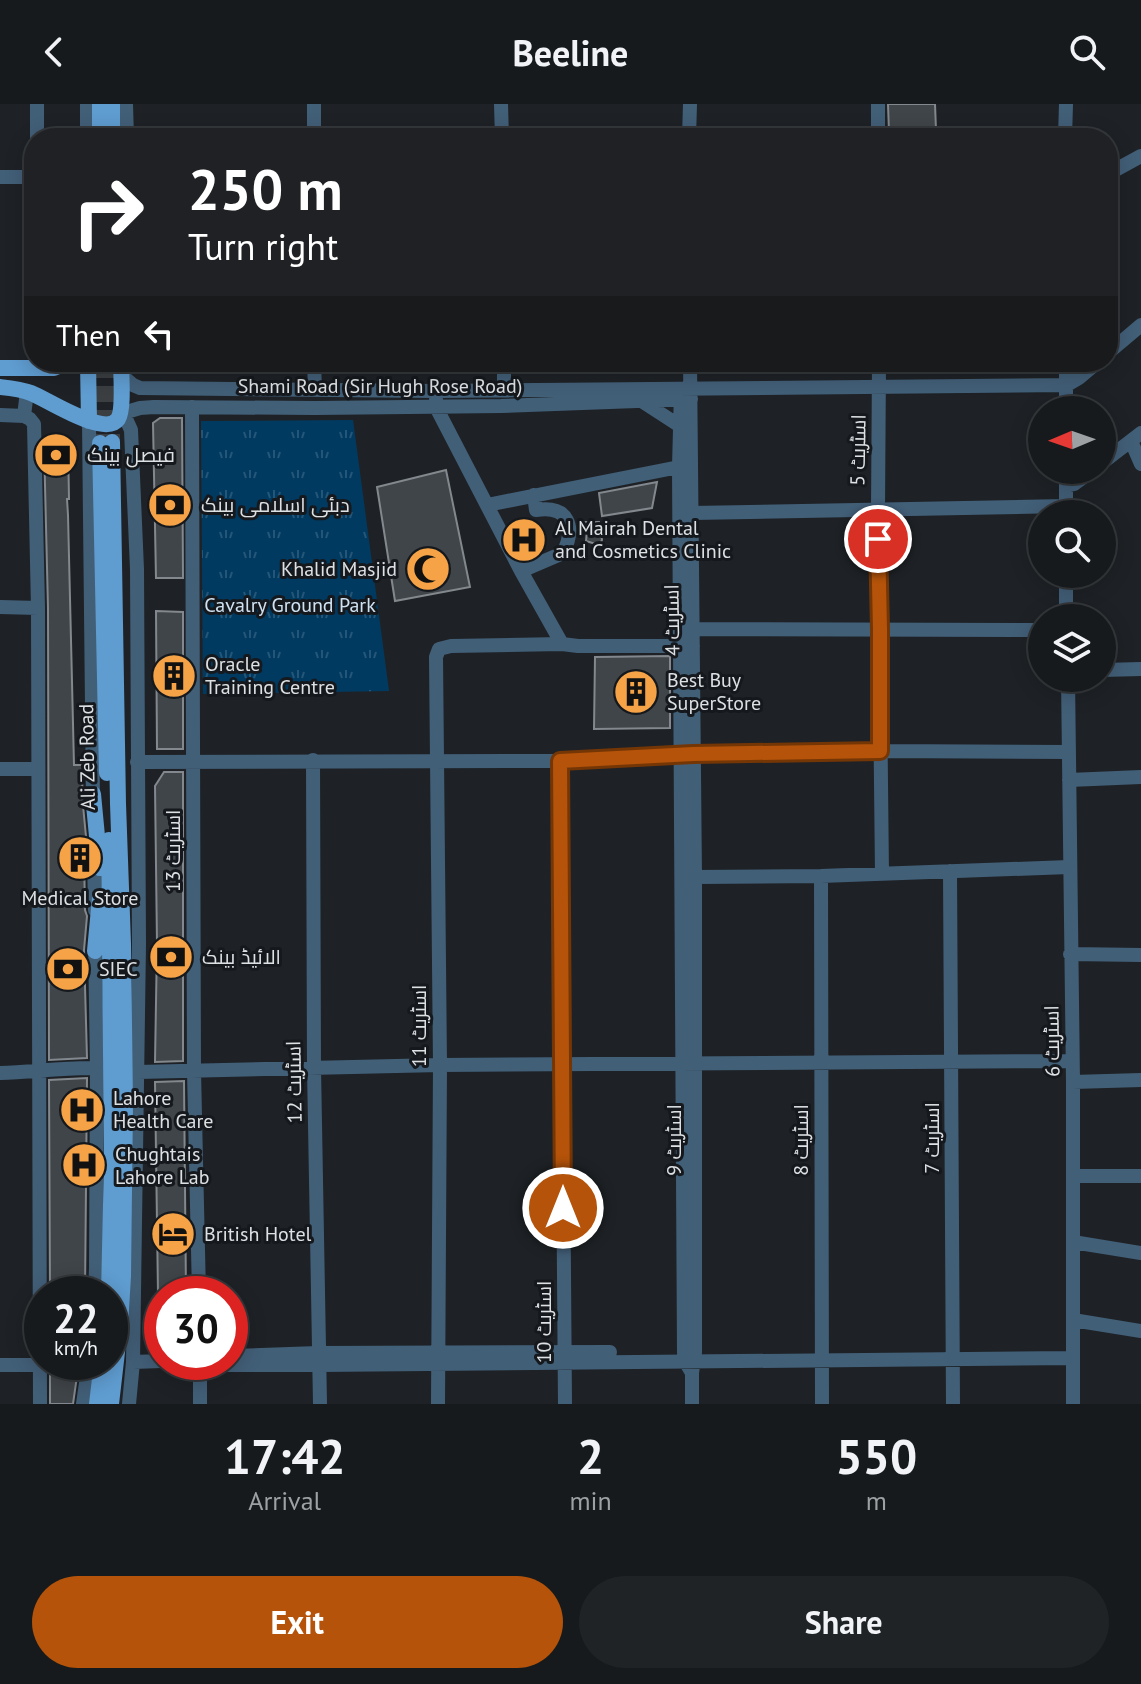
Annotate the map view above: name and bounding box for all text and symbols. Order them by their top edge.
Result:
text: Beeline [513,29,628,76]
icon: back [32,30,76,74]
icon: search [1065,30,1109,74]
text: 250 m [188,153,343,225]
icon: right [56,160,160,264]
text: Turn right [188,223,338,270]
icon: left [137,312,181,356]
text: Then [56,315,121,354]
street label: Shami Road (Sir Hugh Rose Road) [238,373,522,399]
north arrow [1028,396,1116,484]
map controls [1028,396,1116,692]
street label: اسٹریٹ 5 [844,414,872,486]
bank icon: فیصل بینک [32,431,80,479]
place label: فیصل بینک [87,442,175,468]
bank icon: دبئی اسلامی بینک [146,481,194,529]
place label: دبئی اسلامی بینک [201,492,350,518]
button: search [1028,500,1116,588]
pin [844,505,912,573]
place label: Al Mairah Dental and Cosmetics Clinic [555,515,731,564]
hospital icon: Al Mairah Dental and Cosmetics Clinic [500,516,548,564]
icon: arrive [856,517,900,561]
mosque icon: Khalid Masjid [404,545,452,593]
place label: Khalid Masjid [281,556,397,582]
street label: اسٹریٹ 4 [658,584,686,656]
park label: Cavalry Ground Park [204,592,376,618]
button: layers [1028,604,1116,692]
place label: Oracle Training Centre [205,651,335,700]
building icon: Oracle Training Centre [150,652,198,700]
place label: Best Buy SuperStore [667,667,761,716]
building icon: Best Buy SuperStore [612,668,660,716]
street label: Ali Zeb Road [73,704,101,810]
street label: اسٹریٹ 13 [160,810,186,892]
building icon: Medical Store [56,834,104,882]
place label: Medical Store [21,885,139,911]
bank icon: الائیڈ بینک [147,933,195,981]
place label: الائیڈ بینک [202,944,281,970]
bank icon: SIEC [44,945,92,993]
place label: SIEC [99,956,138,982]
street label: اسٹریٹ 11 [406,985,432,1067]
street label: اسٹریٹ 6 [1038,1005,1066,1077]
street label: اسٹریٹ 12 [280,1040,308,1124]
place label: Lahore Health Care [113,1085,213,1134]
hospital icon: Lahore Health Care [58,1086,106,1134]
street label: اسٹریٹ 7 [919,1102,945,1174]
street label: اسٹریٹ 9 [661,1104,687,1176]
street label: اسٹریٹ 8 [788,1104,814,1176]
hospital icon: Chughtais Lahore Lab [60,1141,108,1189]
place label: Chughtais Lahore Lab [115,1141,209,1190]
position arrow [521,1166,605,1250]
hotel icon: British Hotel [149,1210,197,1258]
place label: British Hotel [204,1221,312,1247]
speed limit sign: 30 [144,1276,248,1380]
street label: اسٹریٹ 10 [531,1281,557,1363]
text: 22 [53,1292,99,1344]
text: km/h [54,1335,98,1361]
text: 17:42 [224,1425,346,1487]
text: 2 [577,1425,604,1487]
text: 550 [836,1425,917,1487]
text: Arrival [248,1484,321,1517]
text: min [569,1484,612,1517]
text: m [866,1484,887,1517]
button: Exit [32,1576,563,1668]
button: Share [579,1576,1109,1668]

